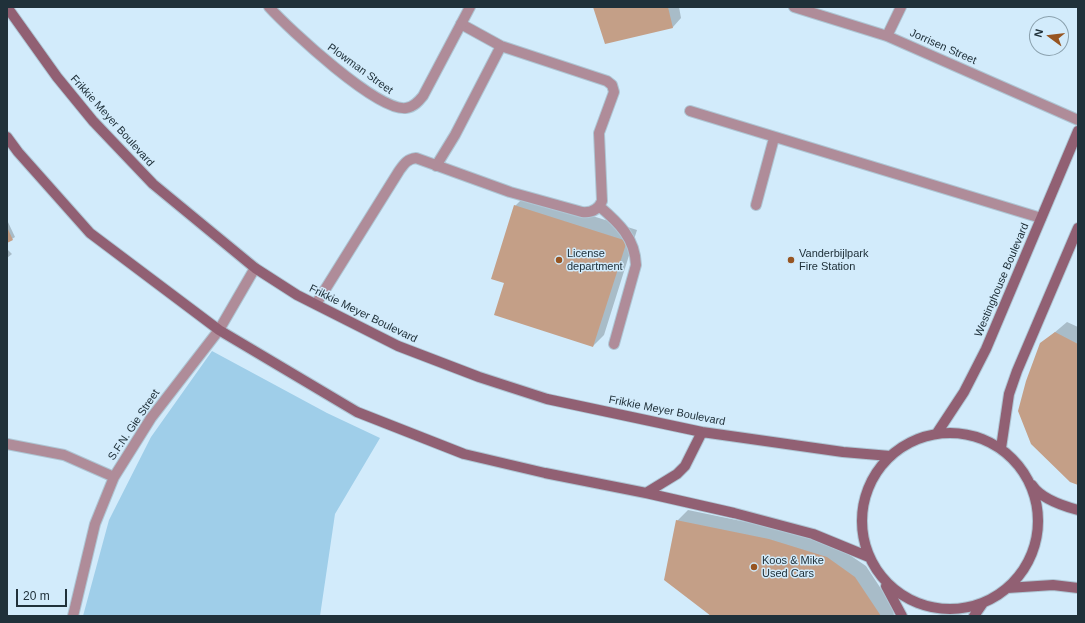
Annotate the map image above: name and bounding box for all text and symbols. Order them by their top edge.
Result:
north arrow [1029,16,1069,56]
street label: Jorrisen Street [908,26,978,68]
text: N [1032,28,1045,39]
street label: Plowman Street [325,41,395,97]
street label: Frikkie Meyer Boulevard [67,73,157,169]
street label: Westinghouse Boulevard [972,221,1032,339]
place label: License department [567,247,623,273]
place label: Vanderbijlpark Fire Station [799,247,869,273]
marker: License department [554,255,564,265]
marker: Vanderbijlpark Fire Station [786,255,796,265]
street label: Frikkie Meyer Boulevard [307,282,419,346]
street label: S.F.N. Gie Street [105,387,163,463]
street label: Frikkie Meyer Boulevard [608,393,726,429]
place label: Koos & Mike Used Cars [762,554,824,580]
marker: Koos & Mike Used Cars [749,562,759,572]
scale bar [18,581,69,607]
text: 20 m [23,589,50,603]

